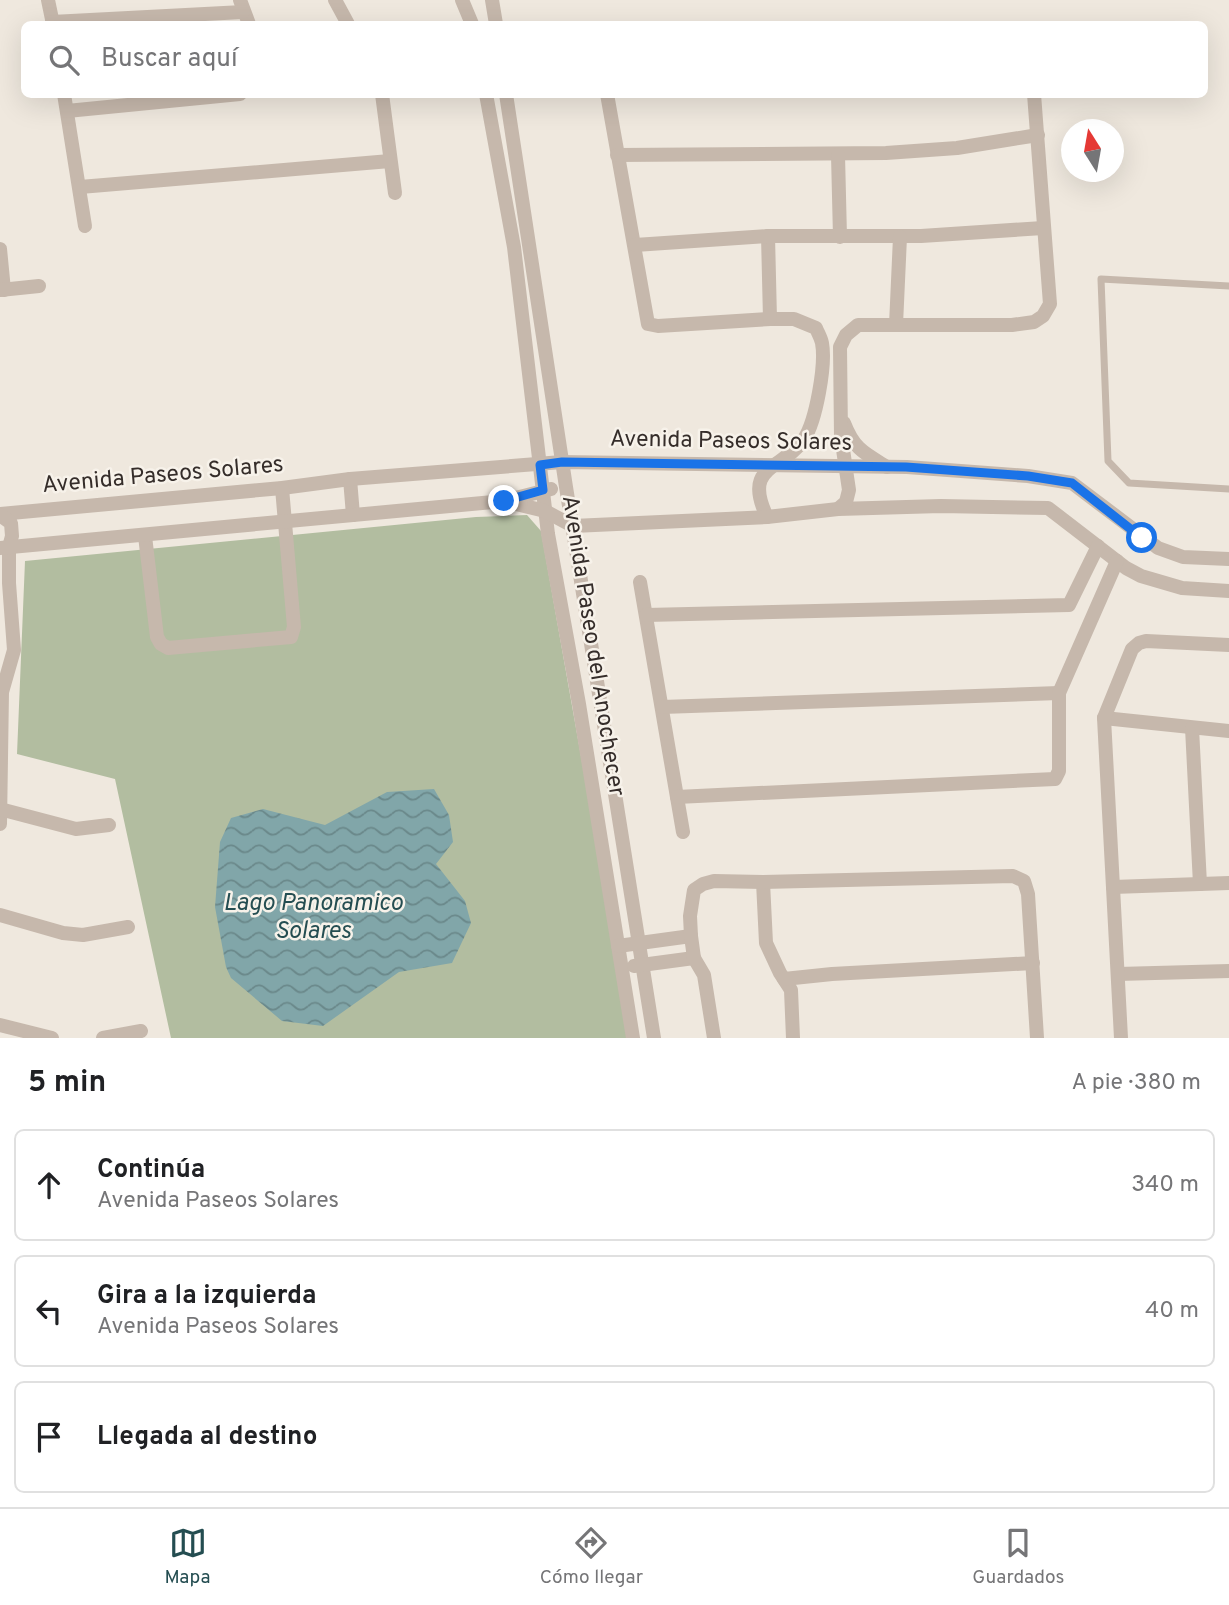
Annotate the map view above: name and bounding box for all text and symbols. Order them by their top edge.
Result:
search box [21,21,1208,98]
icon: search [45,41,83,79]
text: Buscar aquí [101,43,238,76]
north arrow [1061,119,1124,182]
street label: Avenida Paseos Solares [610,425,852,459]
street label: Avenida Paseos Solares [41,451,285,501]
route end [488,485,519,516]
street label: Avenida Paseo del Anochecer [554,493,630,799]
route start [1126,522,1157,553]
water label: Lago Panoramico Solares [223,889,403,947]
text: 5 min [28,1065,106,1102]
text: A pie · 380 m [1072,1069,1201,1098]
text: Continúa [97,1154,205,1187]
icon: ahead [30,1166,68,1204]
text: 340 m [1131,1171,1199,1200]
text: Avenida Paseos Solares [97,1187,339,1216]
text: Gira a la izquierda [97,1280,316,1313]
icon: left [30,1292,68,1330]
text: 40 m [1145,1297,1199,1326]
text: Avenida Paseos Solares [97,1313,339,1342]
icon: arrive [30,1418,68,1456]
text: Llegada al destino [97,1421,317,1454]
tab: Mapa [165,1524,211,1590]
tab: Cómo llegar [540,1524,643,1590]
tab: Guardados [972,1524,1064,1590]

